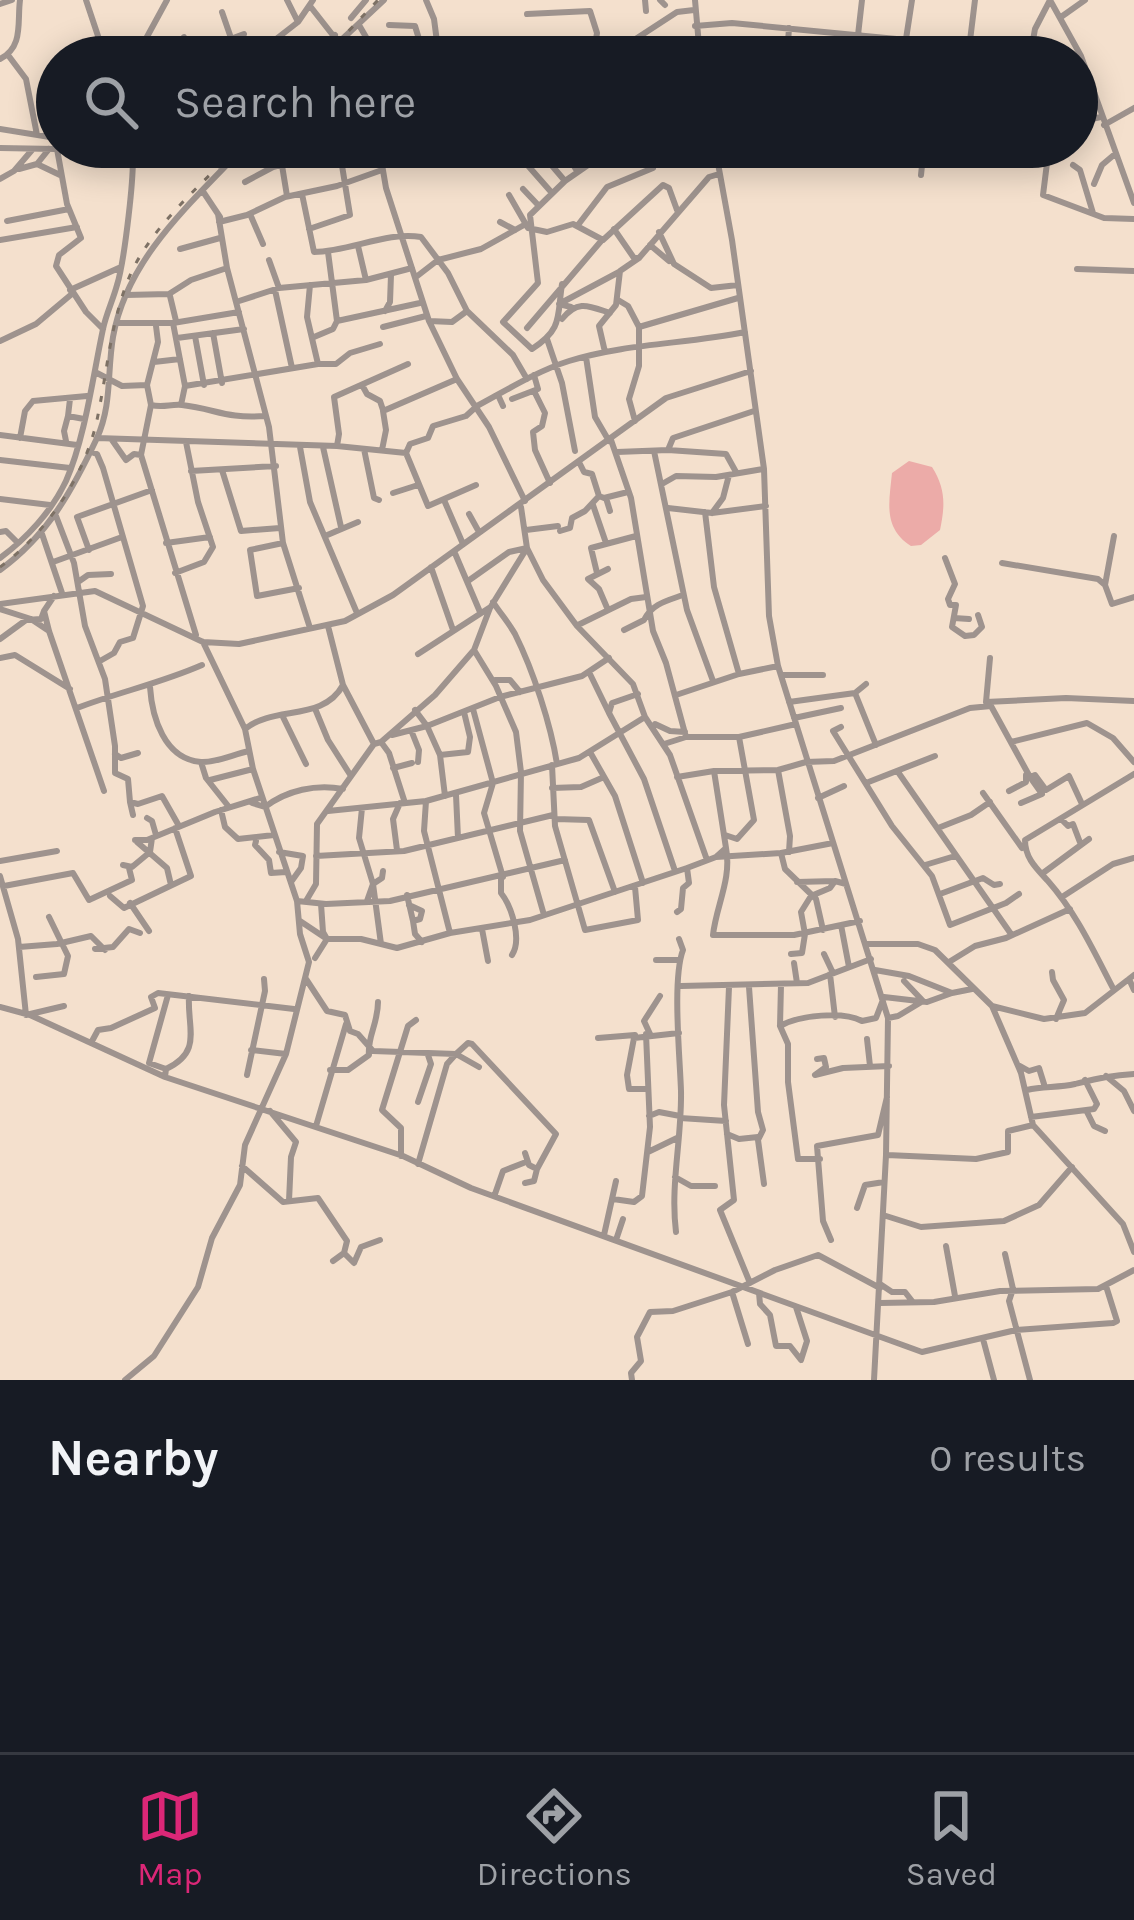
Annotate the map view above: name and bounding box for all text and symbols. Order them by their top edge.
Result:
search box [36,36,1098,168]
icon: search [78,69,144,135]
text: Search here [174,76,416,128]
text: Nearby [48,1428,218,1488]
text: 0 results [929,1435,1086,1481]
tab: Map [137,1783,203,1893]
tab: Directions [477,1783,632,1893]
tab: Saved [906,1783,997,1893]

